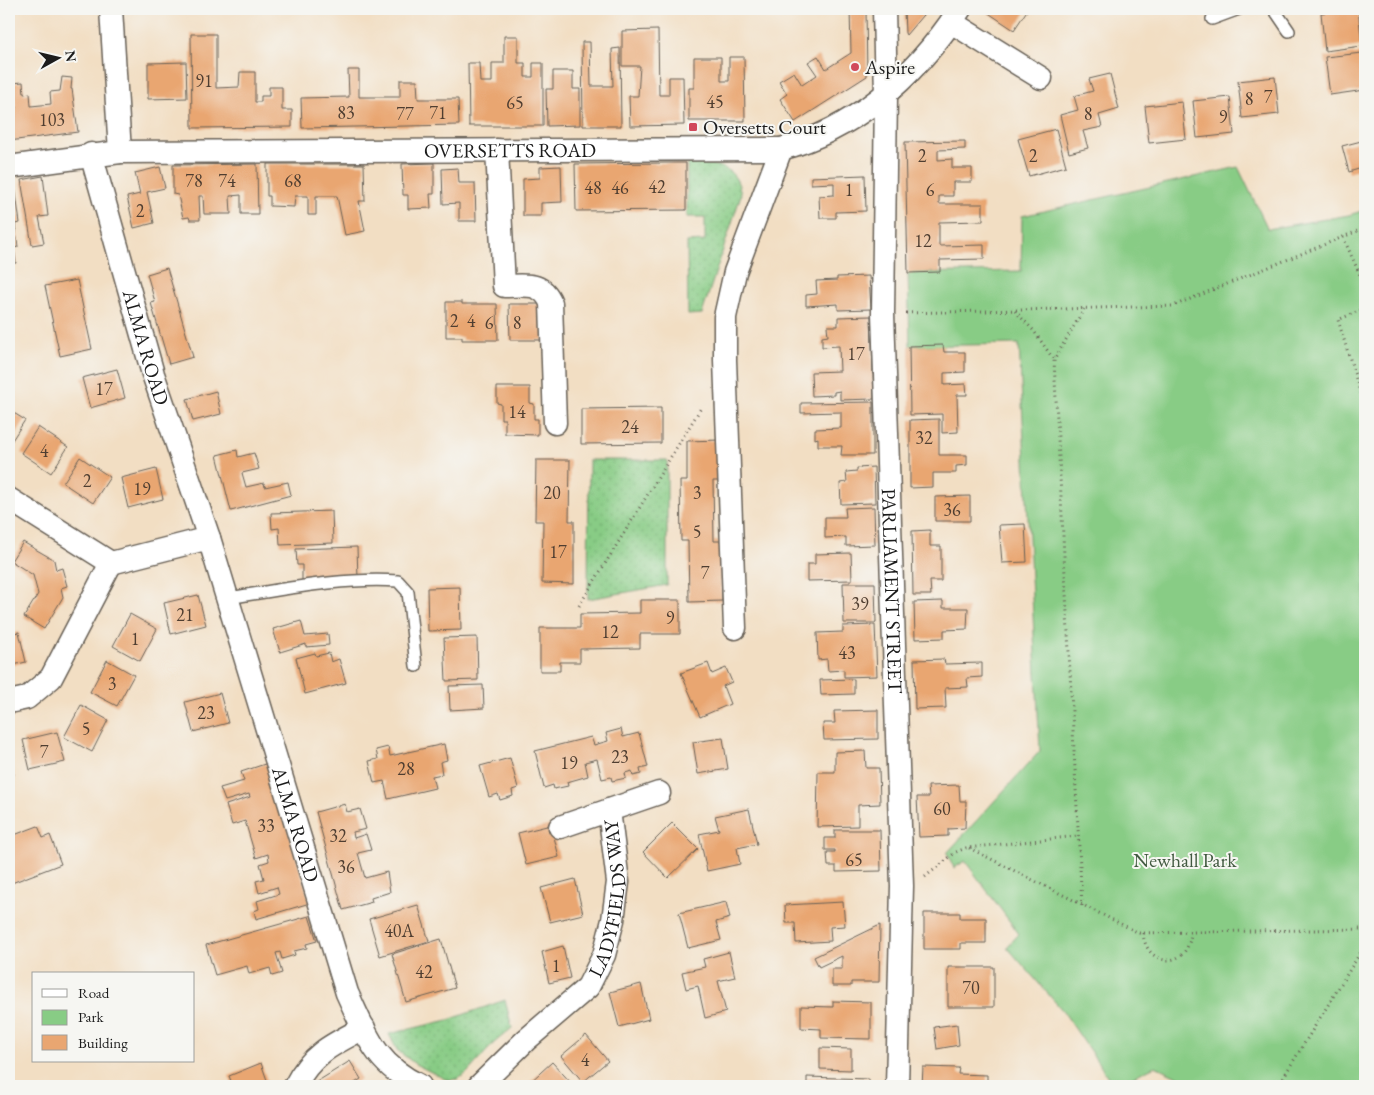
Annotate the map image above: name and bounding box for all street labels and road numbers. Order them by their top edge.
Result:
street label: OVERSETTS ROAD [424,137,596,164]
street label: ALMA ROAD [117,286,176,409]
street label: PARLIAMENT STREET [876,488,909,694]
street label: ALMA ROAD [266,762,326,885]
street label: LADYFIELDS WAY [582,817,632,981]

